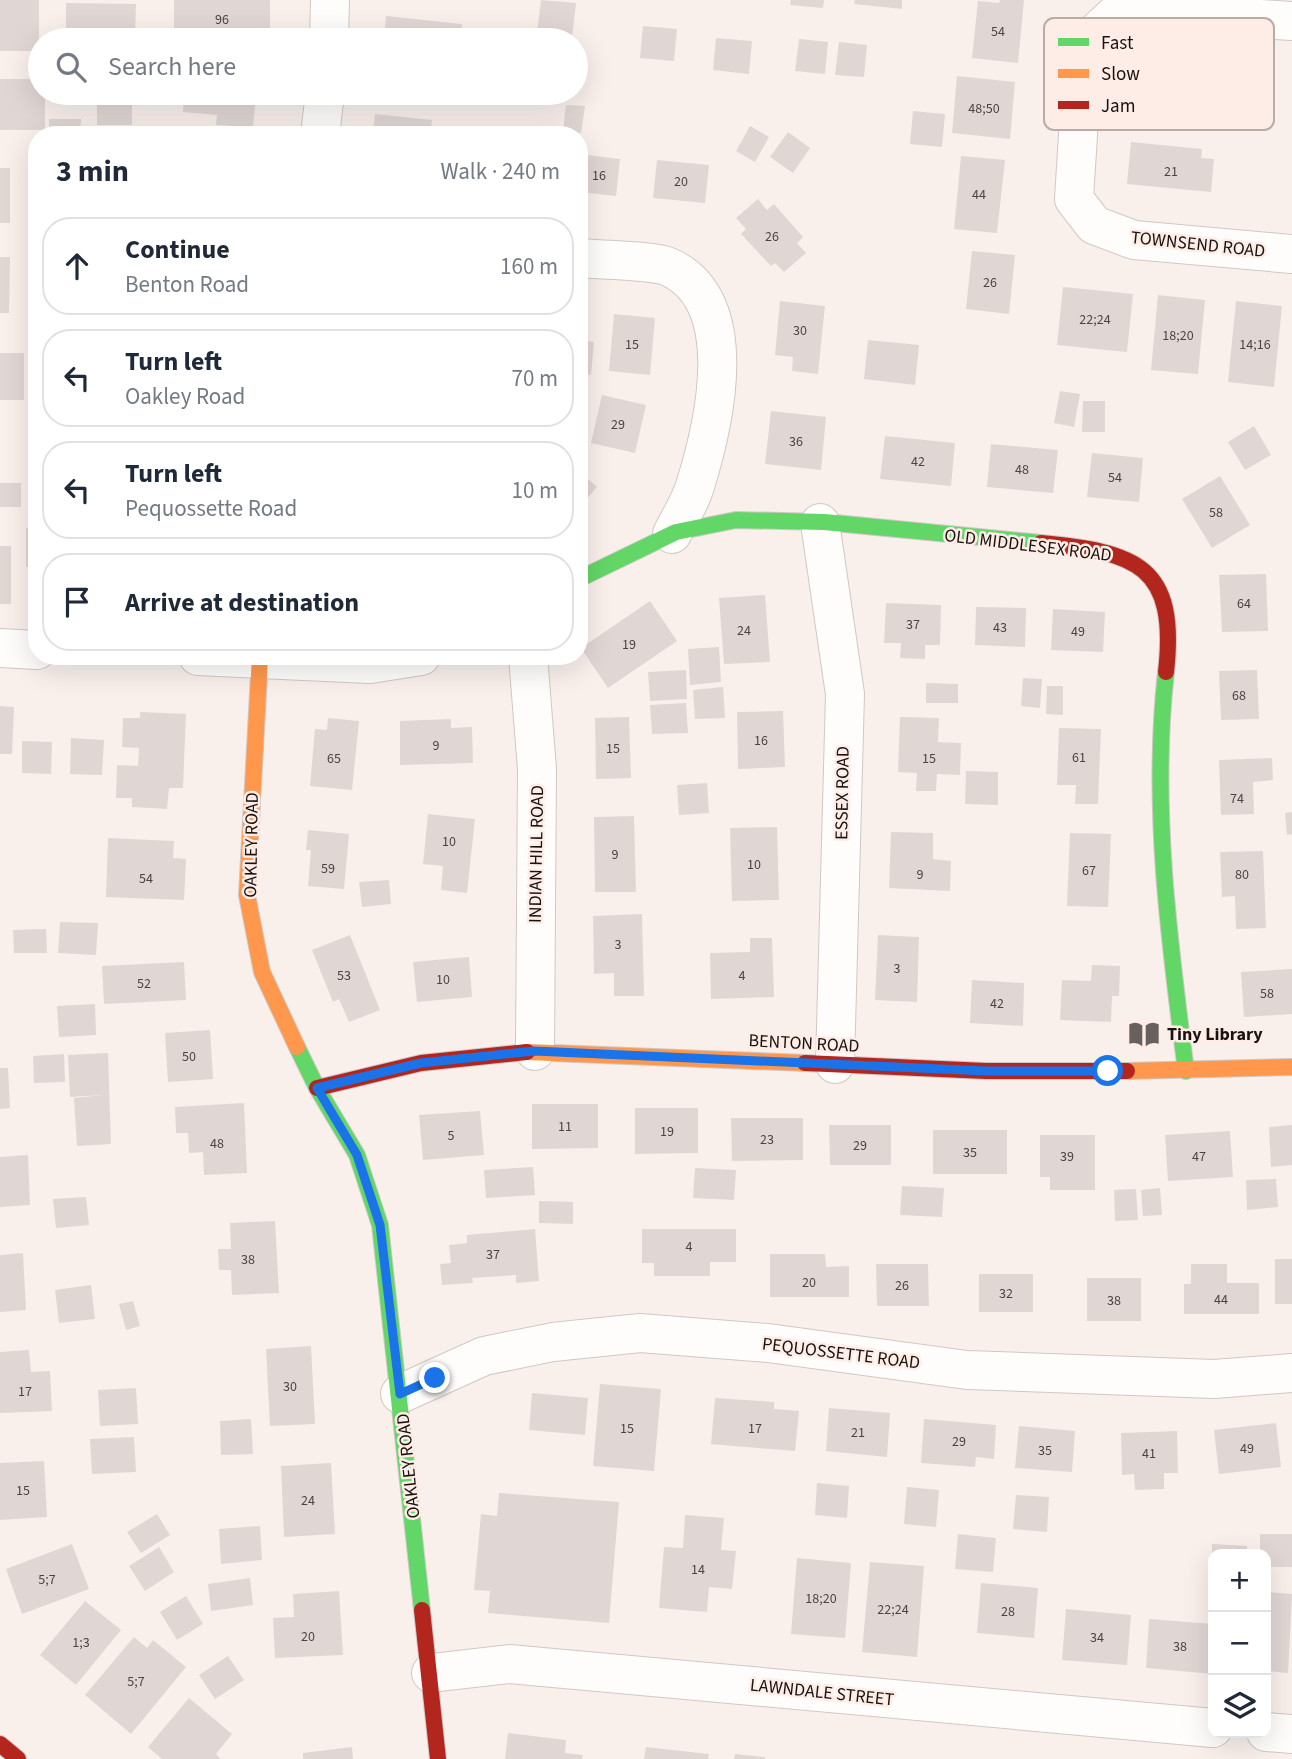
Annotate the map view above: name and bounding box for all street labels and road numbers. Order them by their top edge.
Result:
street label: TOWNSEND ROAD [1129,225,1266,264]
street label: OLD MIDDLESEX ROAD [943,523,1113,568]
street label: ESSEX ROAD [829,746,856,840]
street label: INDIAN HILL ROAD [523,785,550,923]
street label: OAKLEY ROAD [238,792,265,898]
street label: BENTON ROAD [748,1028,860,1059]
street label: PEQUOSSETTE ROAD [761,1331,921,1376]
street label: OAKLEY ROAD [391,1412,426,1520]
street label: LAWNDALE STREET [749,1673,896,1713]

